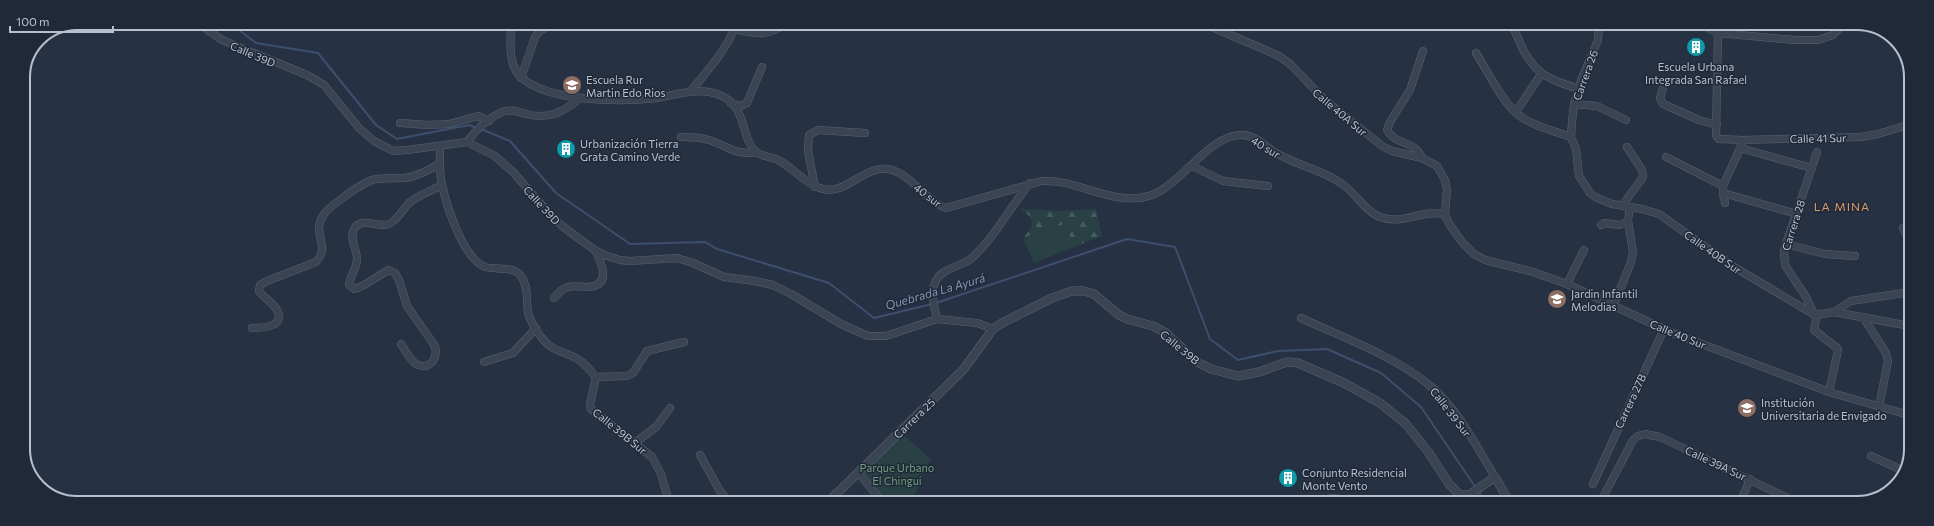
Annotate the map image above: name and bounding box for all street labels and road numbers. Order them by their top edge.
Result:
street label: Calle 39D [228,39,278,69]
street label: Carrera 26 [1570,48,1600,102]
street label: Calle 40A Sur [1310,85,1370,139]
street label: Calle 41 Sur [1789,131,1847,145]
street label: 40 sur [1249,133,1283,161]
street label: 40 sur [912,180,945,210]
street label: Calle 39D [521,183,563,227]
street label: Carrera 28 [1779,198,1807,252]
street label: Calle 40B Sur [1682,228,1745,277]
street label: Calle 40 Sur [1648,317,1709,351]
street label: Calle 39B [1158,327,1202,367]
street label: Carrera 27B [1612,372,1648,430]
street label: Calle 39 Sur [1428,385,1475,440]
street label: Carrera 25 [891,395,937,441]
street label: Calle 39B Sur [590,405,650,457]
street label: Calle 39A Sur [1683,443,1749,483]

